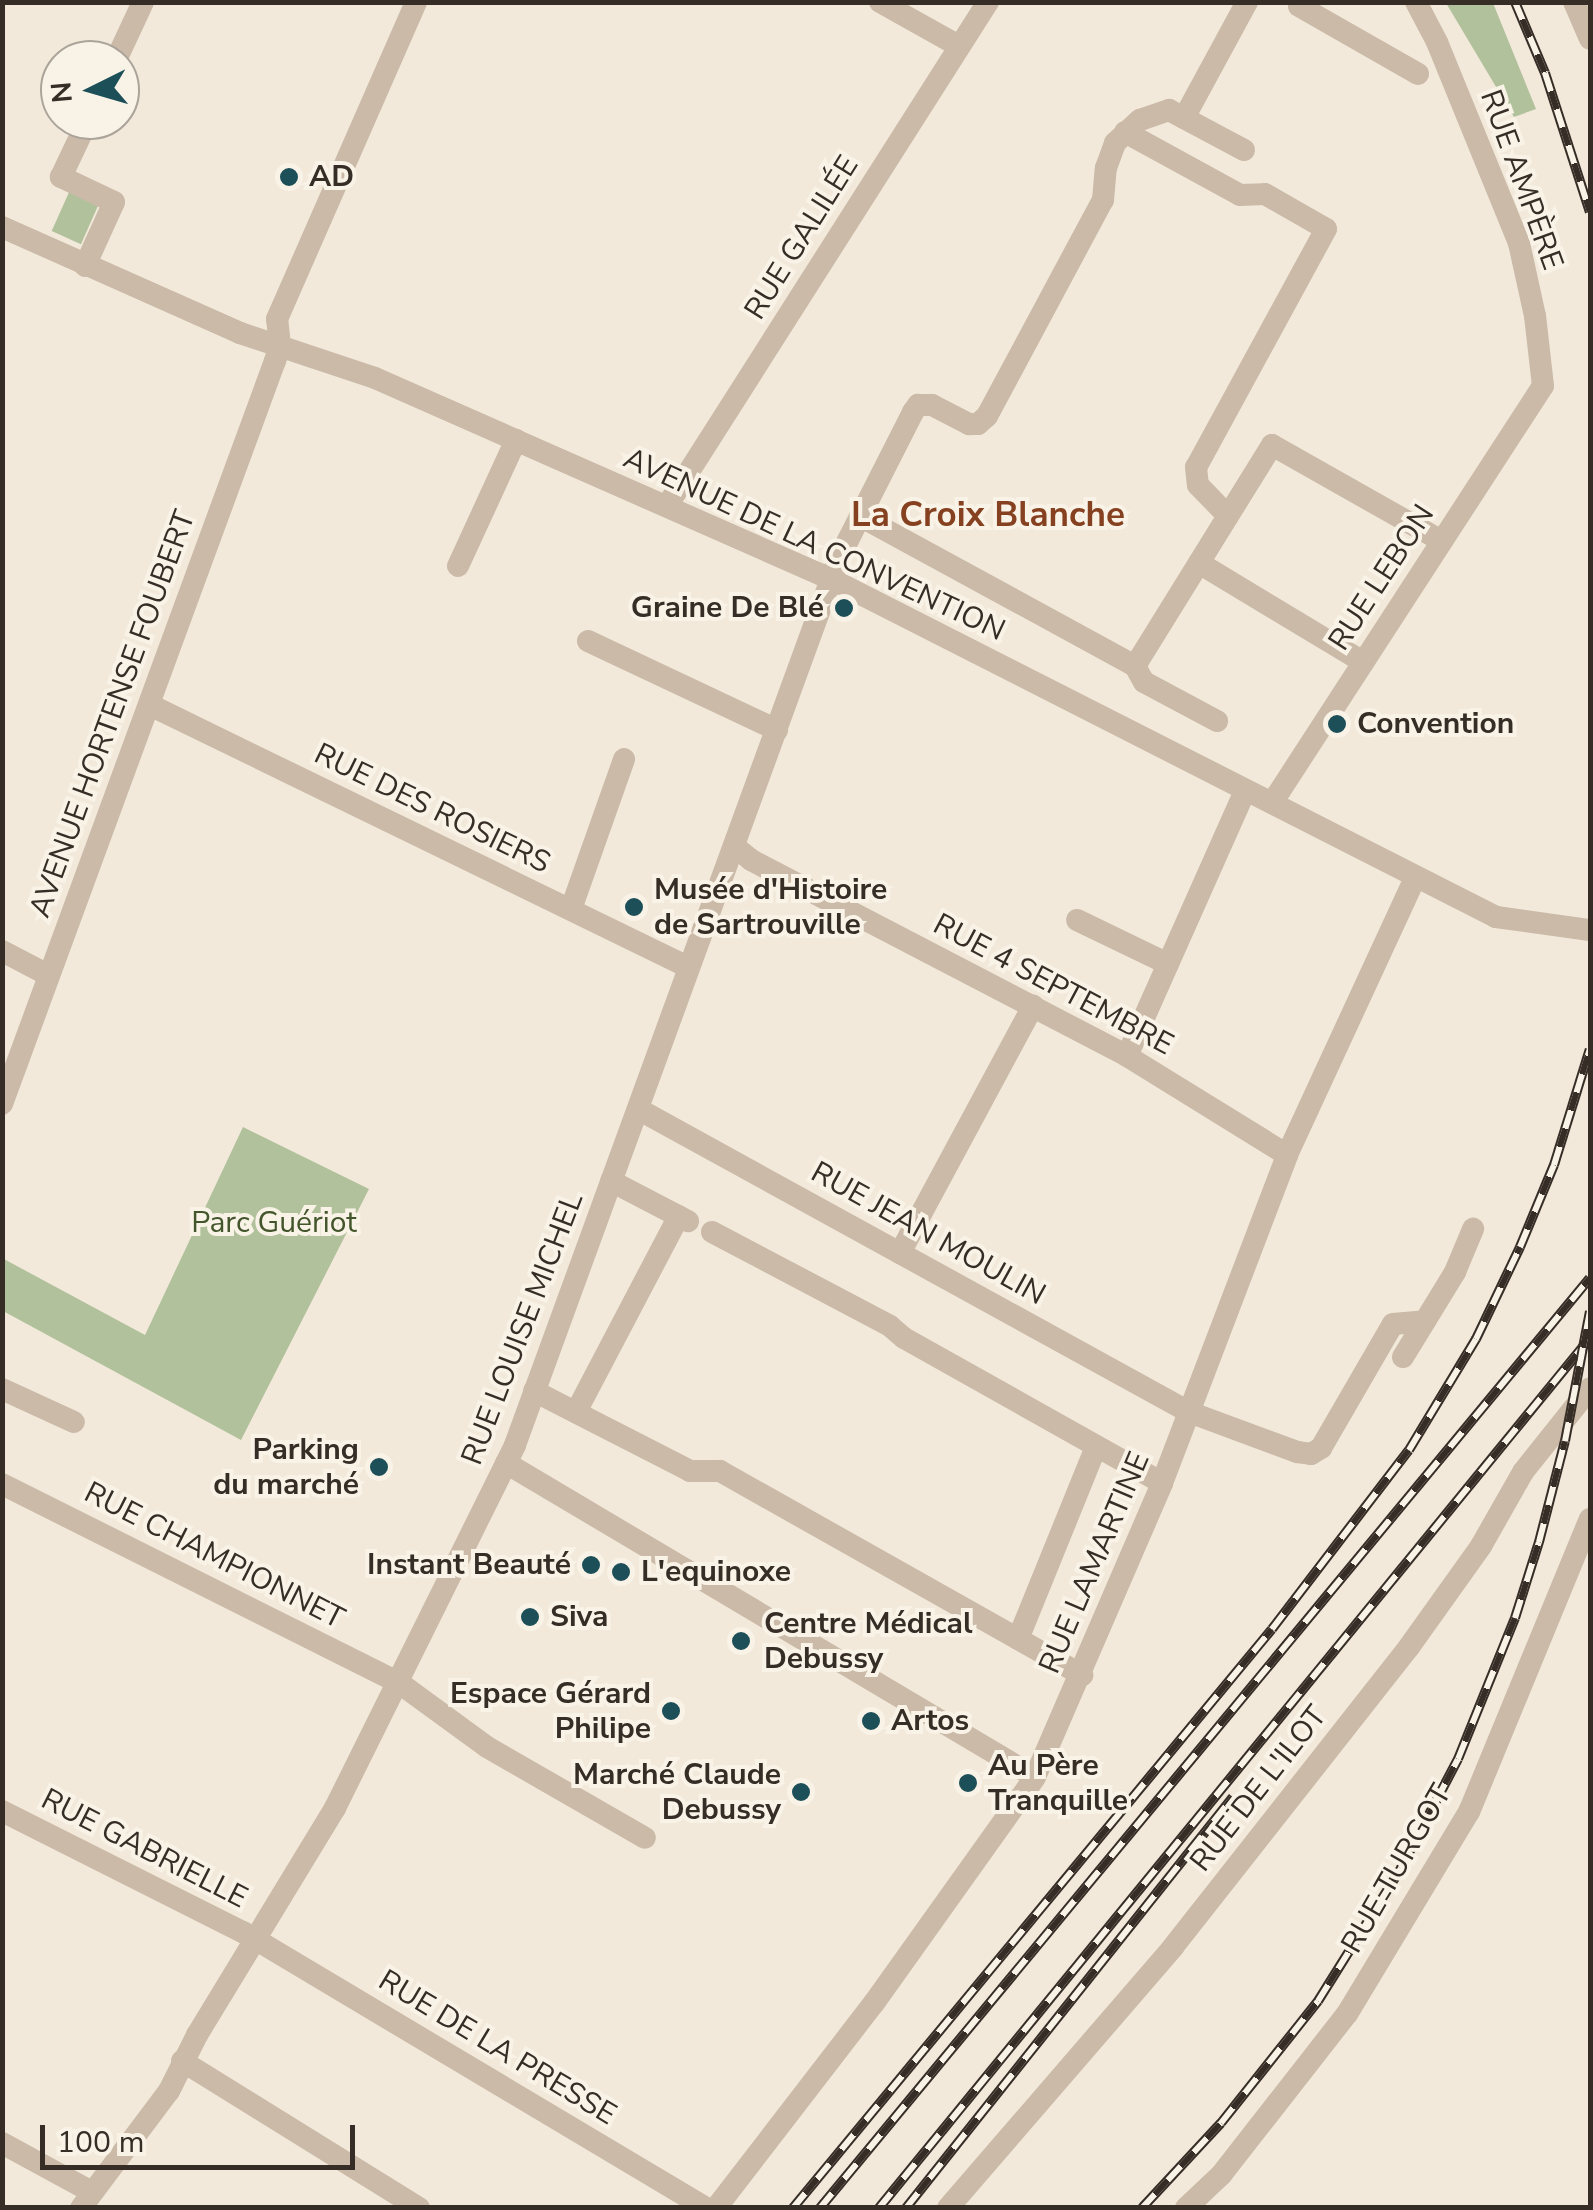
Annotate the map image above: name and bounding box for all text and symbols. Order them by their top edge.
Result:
north arrow [40,40,140,140]
text: N [42,80,82,105]
street label: RUE AMPÈRE [1472,85,1570,275]
street label: RUE GALILÉE [737,150,867,326]
place label: AD [309,159,354,195]
marker: AD [278,166,300,188]
street label: AVENUE DE LA CONVENTION [618,441,1010,649]
district label: La Croix Blanche [851,494,1125,536]
street label: RUE LEBON [1322,498,1442,658]
street label: AVENUE HORTENSE FOUBERT [22,506,204,922]
place label: Graine De Blé [631,590,824,626]
marker: Graine De Blé [833,597,855,619]
place label: Convention [1357,706,1514,742]
marker: Convention [1326,713,1348,735]
street label: RUE DES ROSIERS [308,736,556,882]
place label: Musée d'Histoire de Sartrouville [654,872,887,942]
marker: Musée d'Histoire de Sartrouville [623,896,645,918]
street label: RUE 4 SEPTEMBRE [927,907,1179,1063]
street label: RUE JEAN MOULIN [805,1155,1051,1313]
street label: RUE LOUISE MICHEL [454,1188,592,1470]
park label: Parc Guériot [191,1205,357,1241]
place label: Parking du marché [213,1432,359,1502]
street label: RUE LAMARTINE [1032,1447,1158,1679]
marker: Parking du marché [368,1456,390,1478]
street label: RUE CHAMPIONNET [78,1475,350,1637]
place label: Instant Beauté [367,1547,571,1583]
marker: Instant Beauté [580,1554,602,1576]
place label: L'equinoxe [641,1554,791,1590]
marker: L'equinoxe [610,1561,632,1583]
place label: Siva [550,1599,608,1635]
marker: Siva [519,1606,541,1628]
place label: Centre Médical Debussy [764,1606,973,1676]
marker: Centre Médical Debussy [728,1628,754,1654]
place label: Espace Gérard Philipe [450,1676,651,1746]
street label: RUE DE L'ILOT [1183,1699,1335,1879]
marker: Espace Gérard Philipe [660,1700,682,1722]
place label: Artos [891,1703,969,1739]
marker: Artos [860,1710,882,1732]
place label: Au Père Tranquille [988,1748,1128,1818]
place label: Marché Claude Debussy [573,1757,781,1828]
marker: Au Père Tranquille [957,1772,979,1794]
street label: RUE TURGOT [1334,1778,1460,1960]
marker: Marché Claude Debussy [790,1781,812,1803]
street label: RUE GABRIELLE [35,1782,253,1916]
street label: RUE DE LA PRESSE [372,1963,622,2133]
scale bar [45,2105,360,2167]
text: 100 m [57,2122,144,2163]

